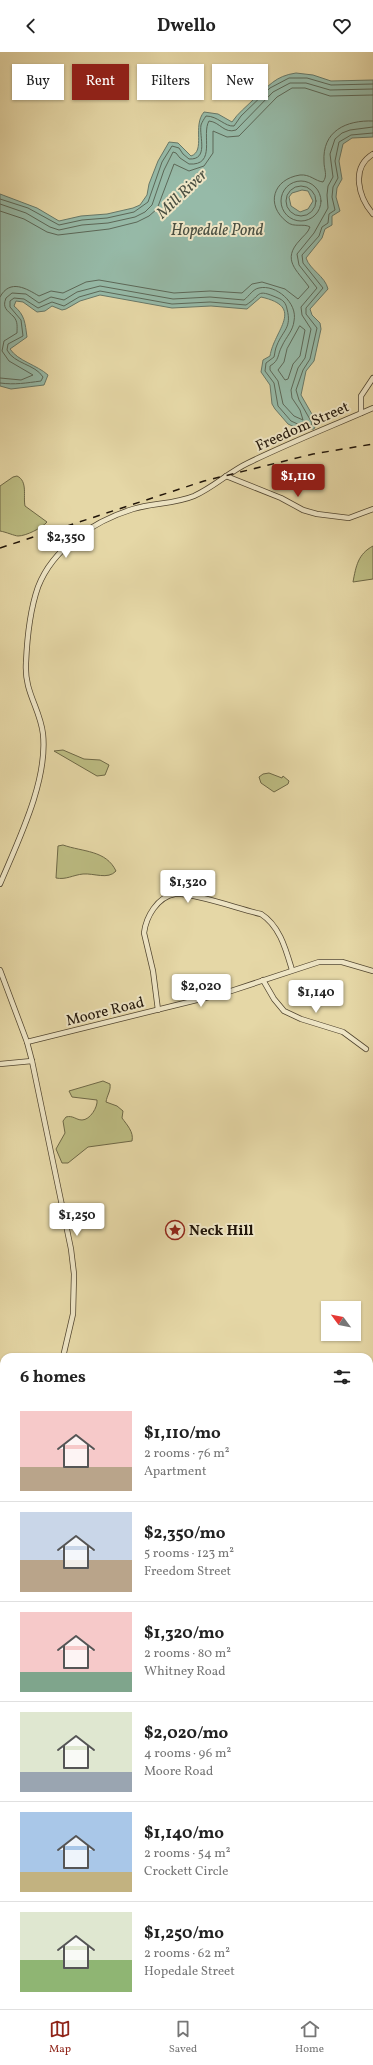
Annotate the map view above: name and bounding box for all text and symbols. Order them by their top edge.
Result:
text: Dwello [157,14,216,39]
icon: back [20,15,42,37]
icon: heart [331,15,353,37]
chip: Buy [12,64,64,100]
chip: Rent [72,64,129,100]
chip: Filters [137,64,204,100]
chip: New [212,64,268,100]
water label: Mill River [151,164,213,225]
water label: Hopedale Pond [171,220,264,242]
street label: Freedom Street [252,397,353,457]
pin: $1,110 [265,464,331,498]
text: $1,110 [281,468,315,486]
pin: $2,350 [33,525,99,559]
text: $2,350 [47,529,85,547]
pin: $1,320 [155,870,221,904]
text: $1,320 [169,874,207,892]
pin: $2,020 [168,974,234,1008]
text: $2,020 [181,978,221,996]
pin: $1,140 [283,980,349,1014]
text: $1,140 [297,984,335,1002]
street label: Moore Road [64,993,147,1032]
pin: $1,250 [44,1203,110,1237]
text: $1,250 [58,1207,96,1225]
place icon: Neck Hill [164,1219,186,1241]
place label: Neck Hill [189,1221,254,1242]
north arrow [321,1301,361,1341]
map controls [321,1301,361,1341]
text: 6 homes [20,1366,86,1389]
icon: filters [331,1366,353,1388]
text: $1,110/mo [144,1422,221,1445]
icon: home [52,1427,100,1475]
text: 2 rooms · 76 m² [144,1445,229,1463]
text: Apartment [144,1463,207,1481]
text: $2,350/mo [144,1522,225,1545]
icon: home [52,1528,100,1576]
text: 5 rooms · 123 m² [144,1545,234,1563]
text: Freedom Street [144,1563,231,1581]
text: $1,320/mo [144,1622,224,1645]
icon: home [52,1628,100,1676]
text: 2 rooms · 80 m² [144,1645,231,1663]
text: Whitney Road [144,1663,226,1681]
text: $2,020/mo [144,1722,228,1745]
icon: home [52,1728,100,1776]
text: 4 rooms · 96 m² [144,1745,231,1763]
text: Moore Road [144,1763,213,1781]
text: $1,140/mo [144,1822,224,1845]
icon: home [52,1828,100,1876]
text: 2 rooms · 54 m² [144,1845,231,1863]
text: Crockett Circle [144,1863,228,1881]
text: $1,250/mo [144,1922,224,1945]
icon: home [52,1928,100,1976]
text: 2 rooms · 62 m² [144,1945,230,1963]
text: Hopedale Street [144,1963,235,1981]
tab: Map [49,2018,71,2057]
tab: Saved [169,2018,197,2057]
tab: Home [295,2018,324,2057]

